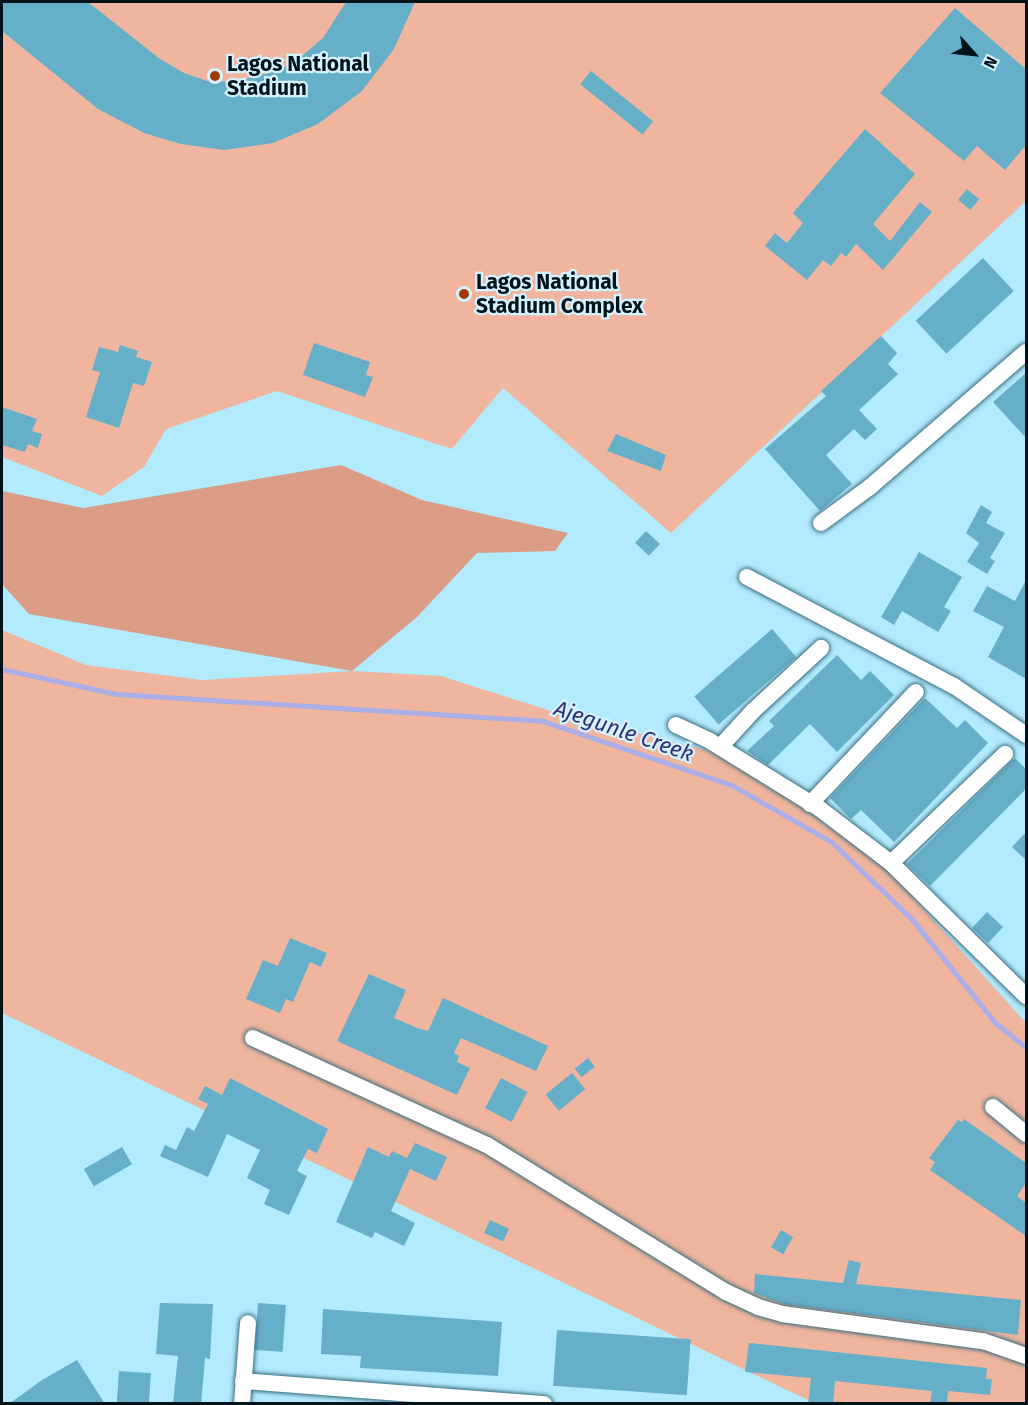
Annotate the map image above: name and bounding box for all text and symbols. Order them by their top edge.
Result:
north arrow [944,24,1004,84]
place label: Lagos National Stadium [227,51,369,101]
text: N [980,53,1001,71]
marker: Lagos National Stadium [208,69,222,83]
place label: Lagos National Stadium Complex [476,269,643,319]
marker: Lagos National Stadium Complex [457,287,471,301]
water label: Ajegunle Creek [551,695,697,767]

